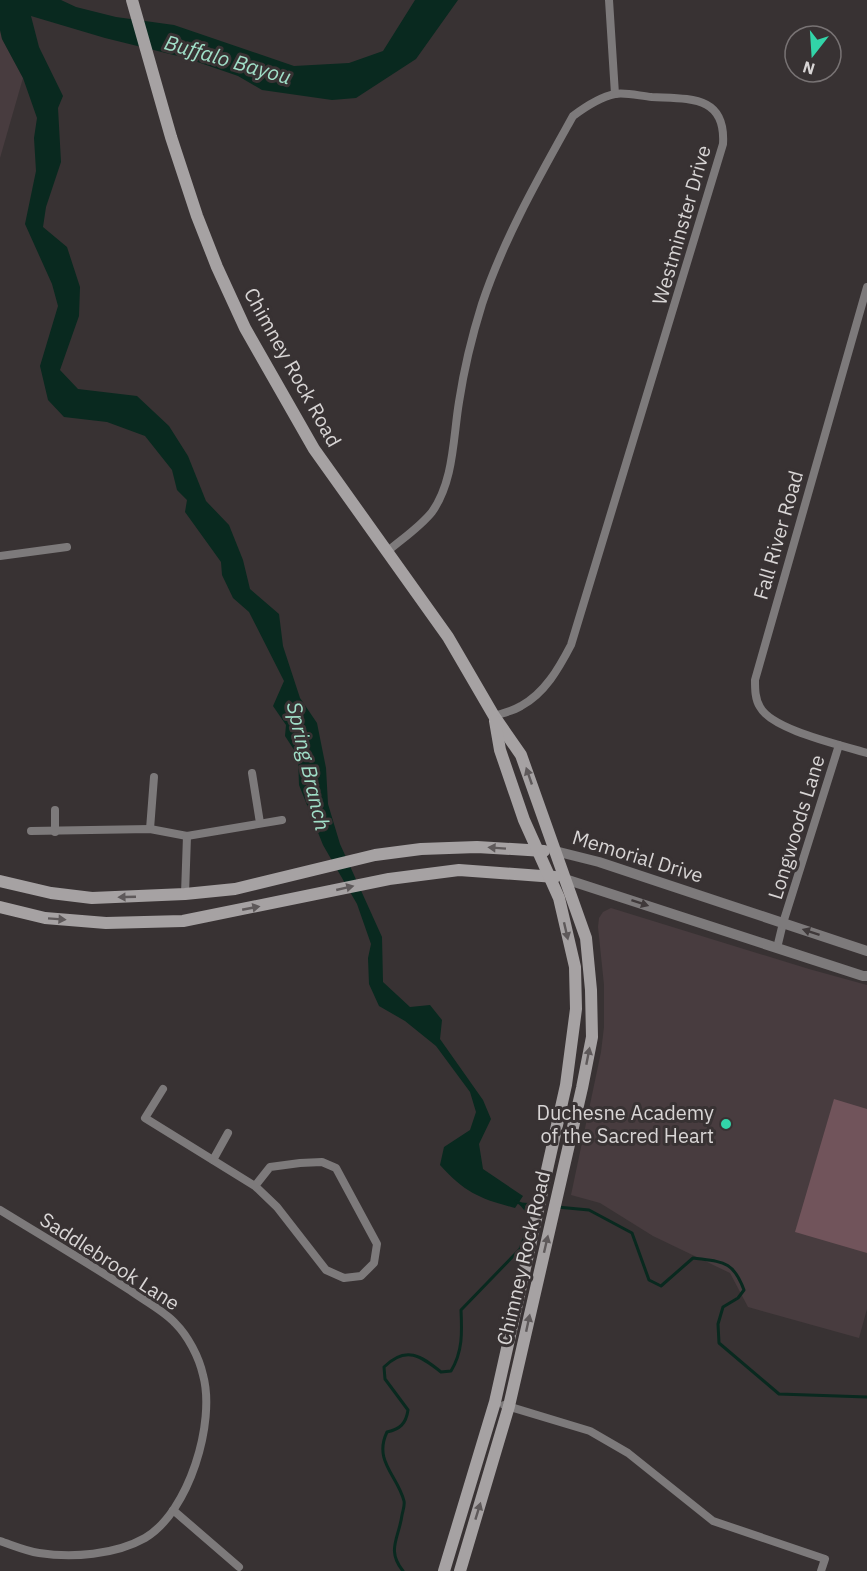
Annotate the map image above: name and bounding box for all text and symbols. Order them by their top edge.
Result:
north arrow [783,24,843,84]
water label: Buffalo Bayou [161,28,295,90]
text: N [800,57,817,80]
street label: Westminster Drive [645,142,717,308]
street label: Chimney Rock Road [238,283,348,451]
street label: Fall River Road [747,467,809,603]
water label: Spring Branch [281,699,337,833]
street label: Longwoods Lane [761,751,831,903]
one-way arrow [523,767,533,785]
street label: Memorial Drive [569,823,707,889]
one-way arrow [487,843,506,853]
one-way arrow [336,883,355,892]
one-way arrow [117,892,136,901]
one-way arrow [631,899,649,909]
one-way arrow [241,903,260,912]
one-way arrow [48,914,67,924]
one-way arrow [562,922,572,940]
one-way arrow [802,927,820,937]
one-way arrow [584,1047,593,1066]
place label: Duchesne Academy of the Sacred Heart [537,1099,714,1149]
marker: Duchesne Academy of the Sacred Heart [719,1117,733,1131]
street label: Chimney Rock Road [490,1168,556,1348]
street label: Saddlebrook Lane [35,1206,185,1316]
one-way arrow [542,1234,552,1253]
one-way arrow [524,1313,534,1332]
one-way arrow [474,1502,483,1520]

